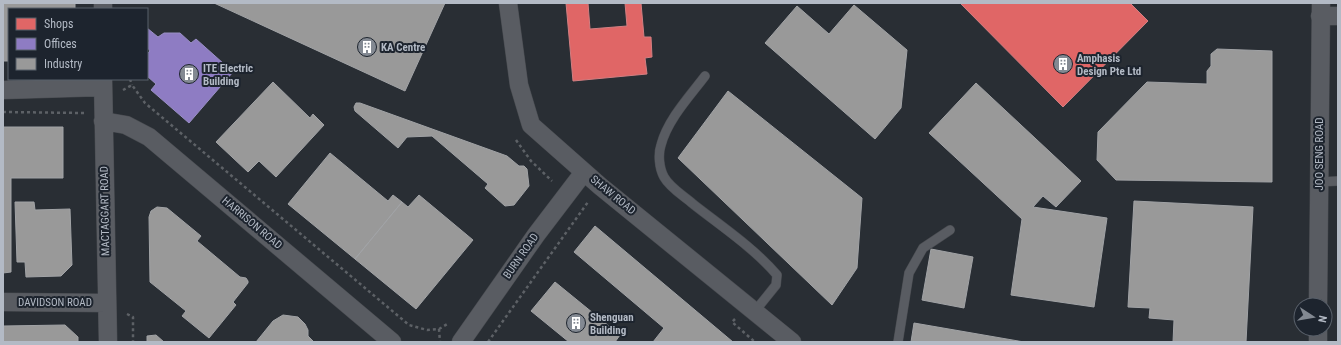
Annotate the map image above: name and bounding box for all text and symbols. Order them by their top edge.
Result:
legend [8,8,148,80]
text: Shops [44,17,73,31]
building icon: KA Centre [356,36,378,58]
text: Offices [44,37,77,51]
place label: KA Centre [381,41,425,54]
place label: Amphasis Design Pte Ltd [1077,52,1141,78]
building icon: Amphasis Design Pte Ltd [1052,53,1074,75]
text: Industry [44,57,82,71]
place label: ITE Electric Building [203,62,253,88]
building icon: ITE Electric Building [178,63,200,85]
street label: JOO SENG ROAD [1313,117,1326,191]
street label: MACTAGGART ROAD [98,166,112,256]
street label: SHAW ROAD [588,173,638,217]
street label: HARRISON ROAD [219,194,285,252]
street label: BURN ROAD [501,231,541,281]
street label: DAVIDSON ROAD [18,296,92,309]
north arrow [1293,297,1333,337]
place label: Shenguan Building [590,311,634,337]
building icon: Shenguan Building [565,312,587,334]
text: N [1315,314,1329,324]

